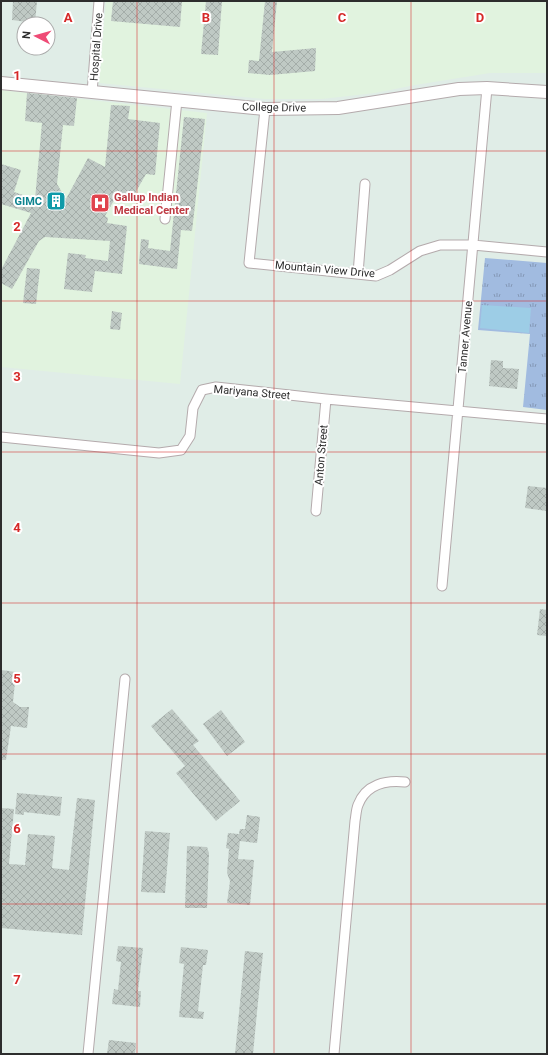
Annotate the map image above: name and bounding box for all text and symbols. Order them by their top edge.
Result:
text: A [64,10,73,25]
text: B [202,10,210,25]
text: C [338,10,347,25]
text: D [476,10,484,25]
street label: Hospital Drive [88,12,105,82]
north arrow [16,16,56,56]
text: N [20,30,33,40]
text: 1 [13,68,21,83]
street label: College Drive [242,100,306,115]
building icon: GIMC [45,190,67,212]
place label: Gallup Indian Medical Center [114,191,189,217]
hospital icon: Gallup Indian Medical Center [89,192,111,214]
place label: GIMC [14,195,42,208]
text: 2 [13,219,21,234]
street label: Mountain View Drive [274,259,376,280]
street label: Tanner Avenue [456,300,475,374]
text: 3 [13,369,21,384]
street label: Mariyana Street [213,383,291,402]
street label: Anton Street [312,424,331,486]
text: 4 [13,520,21,535]
text: 5 [13,671,21,686]
text: 6 [13,821,21,836]
text: 7 [13,972,21,987]

